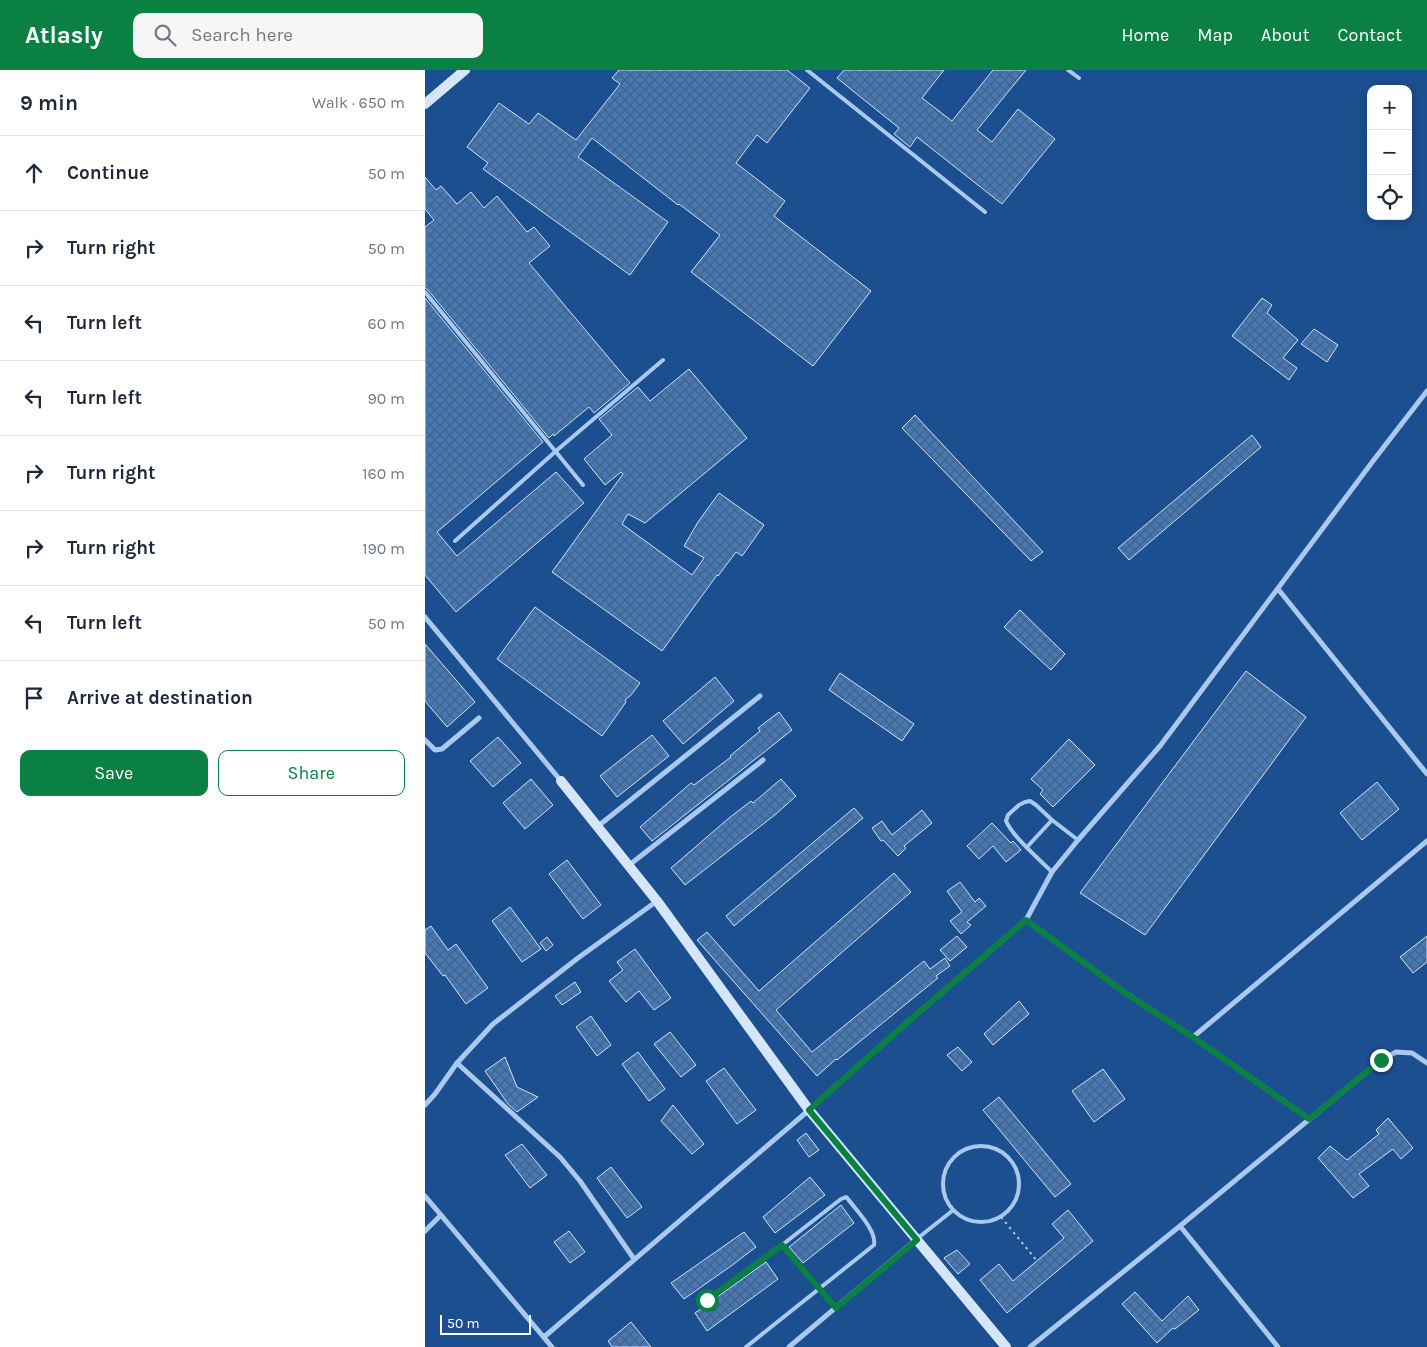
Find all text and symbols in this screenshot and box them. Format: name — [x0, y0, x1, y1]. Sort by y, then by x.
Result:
search box — [133, 13, 483, 58]
text: Atlasly — [25, 21, 103, 49]
icon: search — [151, 21, 179, 49]
text: Search here — [191, 24, 293, 46]
text: Home — [1121, 24, 1169, 46]
text: Map — [1197, 24, 1233, 46]
text: About — [1261, 24, 1310, 46]
text: Contact — [1338, 24, 1402, 46]
map controls — [1367, 85, 1412, 220]
button: + — [1367, 85, 1412, 130]
text: 9 min — [20, 91, 78, 115]
text: Walk · 650 m — [312, 93, 405, 112]
button: − — [1367, 130, 1412, 175]
icon: ahead — [20, 159, 48, 187]
text: Continue — [67, 162, 149, 184]
text: 50 m — [368, 164, 405, 183]
button: locate — [1367, 175, 1412, 220]
icon: right — [20, 234, 48, 262]
text: Turn right — [67, 237, 156, 259]
text: 50 m — [368, 239, 405, 258]
icon: left — [20, 309, 48, 337]
text: Turn left — [67, 312, 142, 334]
text: 60 m — [368, 314, 405, 333]
icon: left — [20, 384, 48, 412]
text: Turn left — [67, 387, 142, 409]
text: 90 m — [367, 389, 405, 408]
icon: right — [20, 459, 48, 487]
text: Turn right — [67, 462, 156, 484]
text: 160 m — [362, 464, 405, 483]
icon: right — [20, 534, 48, 562]
text: Turn right — [67, 537, 156, 559]
text: 190 m — [362, 539, 405, 558]
icon: left — [20, 609, 48, 637]
text: Turn left — [67, 612, 142, 634]
text: 50 m — [368, 614, 405, 633]
icon: arrive — [20, 684, 48, 712]
text: Arrive at destination — [67, 687, 253, 709]
button: Save — [20, 750, 208, 796]
button: Share — [218, 750, 405, 796]
route end — [1370, 1049, 1393, 1072]
route start — [696, 1289, 719, 1312]
scale bar — [440, 1312, 531, 1335]
text: 50 m — [447, 1315, 480, 1332]

